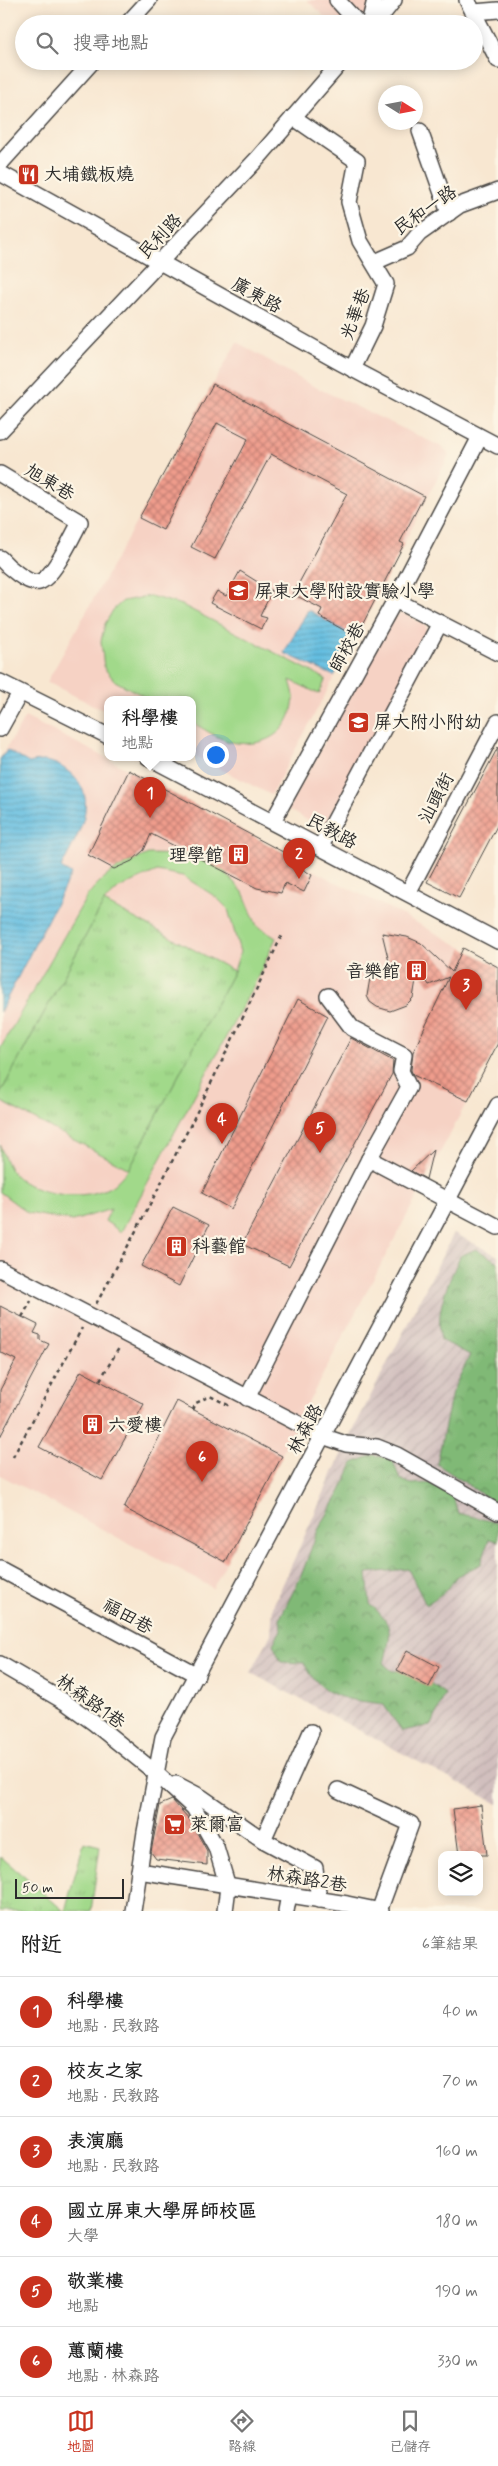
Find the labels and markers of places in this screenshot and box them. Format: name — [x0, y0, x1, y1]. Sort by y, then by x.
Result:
restaurant icon: 大埔鐵板燒 — [16, 162, 40, 186]
place label: 大埔鐵板燒 — [44, 163, 134, 187]
school or university icon: 屏東大學附設實驗小學 — [227, 579, 251, 603]
place label: 屏東大學附設實驗小學 — [255, 580, 435, 604]
school or university icon: 屏大附小附幼 — [346, 710, 370, 734]
place label: 屏大附小附幼 — [374, 711, 482, 735]
pin: 1 — [134, 777, 166, 818]
pin: 2 — [283, 838, 315, 879]
building icon: 理學館 — [227, 843, 251, 867]
place label: 理學館 — [169, 844, 223, 868]
building icon: 音樂館 — [404, 959, 428, 983]
place label: 音樂館 — [346, 960, 400, 984]
pin: 3 — [450, 969, 482, 1010]
pin: 4 — [206, 1103, 238, 1144]
pin: 5 — [304, 1112, 336, 1153]
building icon: 科藝館 — [164, 1234, 188, 1258]
place label: 科藝館 — [192, 1235, 246, 1259]
building icon: 六愛樓 — [80, 1413, 104, 1437]
place label: 六愛樓 — [108, 1414, 162, 1438]
pin: 6 — [186, 1441, 218, 1482]
supermarket icon: 萊爾富 — [162, 1812, 186, 1836]
place label: 萊爾富 — [190, 1813, 244, 1837]

